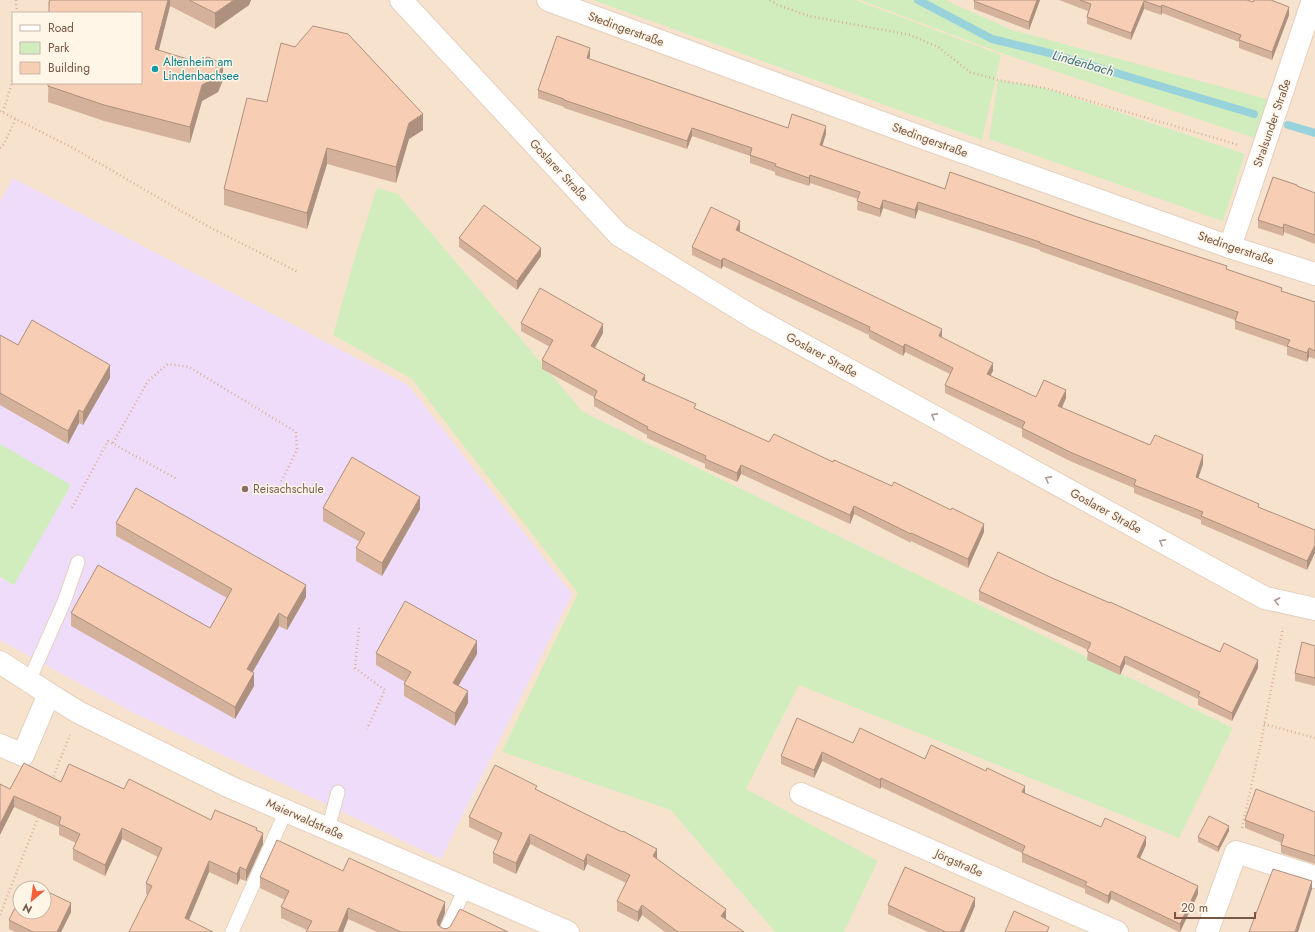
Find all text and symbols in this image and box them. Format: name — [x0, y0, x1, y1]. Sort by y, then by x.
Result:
street label: Stedingerstraße — [586, 7, 666, 51]
legend — [12, 12, 142, 84]
text: Road — [48, 19, 74, 37]
text: Park — [48, 39, 70, 57]
water label: Lindenbach — [1050, 45, 1116, 81]
place label: Altenheim am Lindenbachsee — [163, 53, 239, 85]
text: Building — [48, 59, 90, 77]
marker: Altenheim am Lindenbachsee — [150, 64, 160, 74]
street label: Stralsunder Straße — [1248, 76, 1296, 170]
street label: Stedingerstraße — [890, 118, 970, 162]
street label: Goslarer Straße — [525, 135, 593, 205]
street label: Stedingerstraße — [1195, 227, 1277, 269]
street label: Goslarer Straße — [783, 328, 861, 382]
one-way arrow — [931, 414, 938, 421]
one-way arrow — [1045, 476, 1052, 484]
place label: Reisachschule — [253, 480, 324, 498]
marker: Reisachschule — [240, 484, 250, 494]
street label: Goslarer Straße — [1067, 484, 1145, 538]
one-way arrow — [1159, 539, 1166, 546]
one-way arrow — [1274, 598, 1280, 606]
street label: Maierwaldstraße — [263, 794, 347, 844]
street label: Jörgstraße — [930, 844, 986, 882]
north arrow — [12, 880, 52, 920]
scale bar — [1175, 894, 1255, 920]
text: 20 m — [1181, 899, 1208, 917]
text: N — [19, 900, 35, 918]

